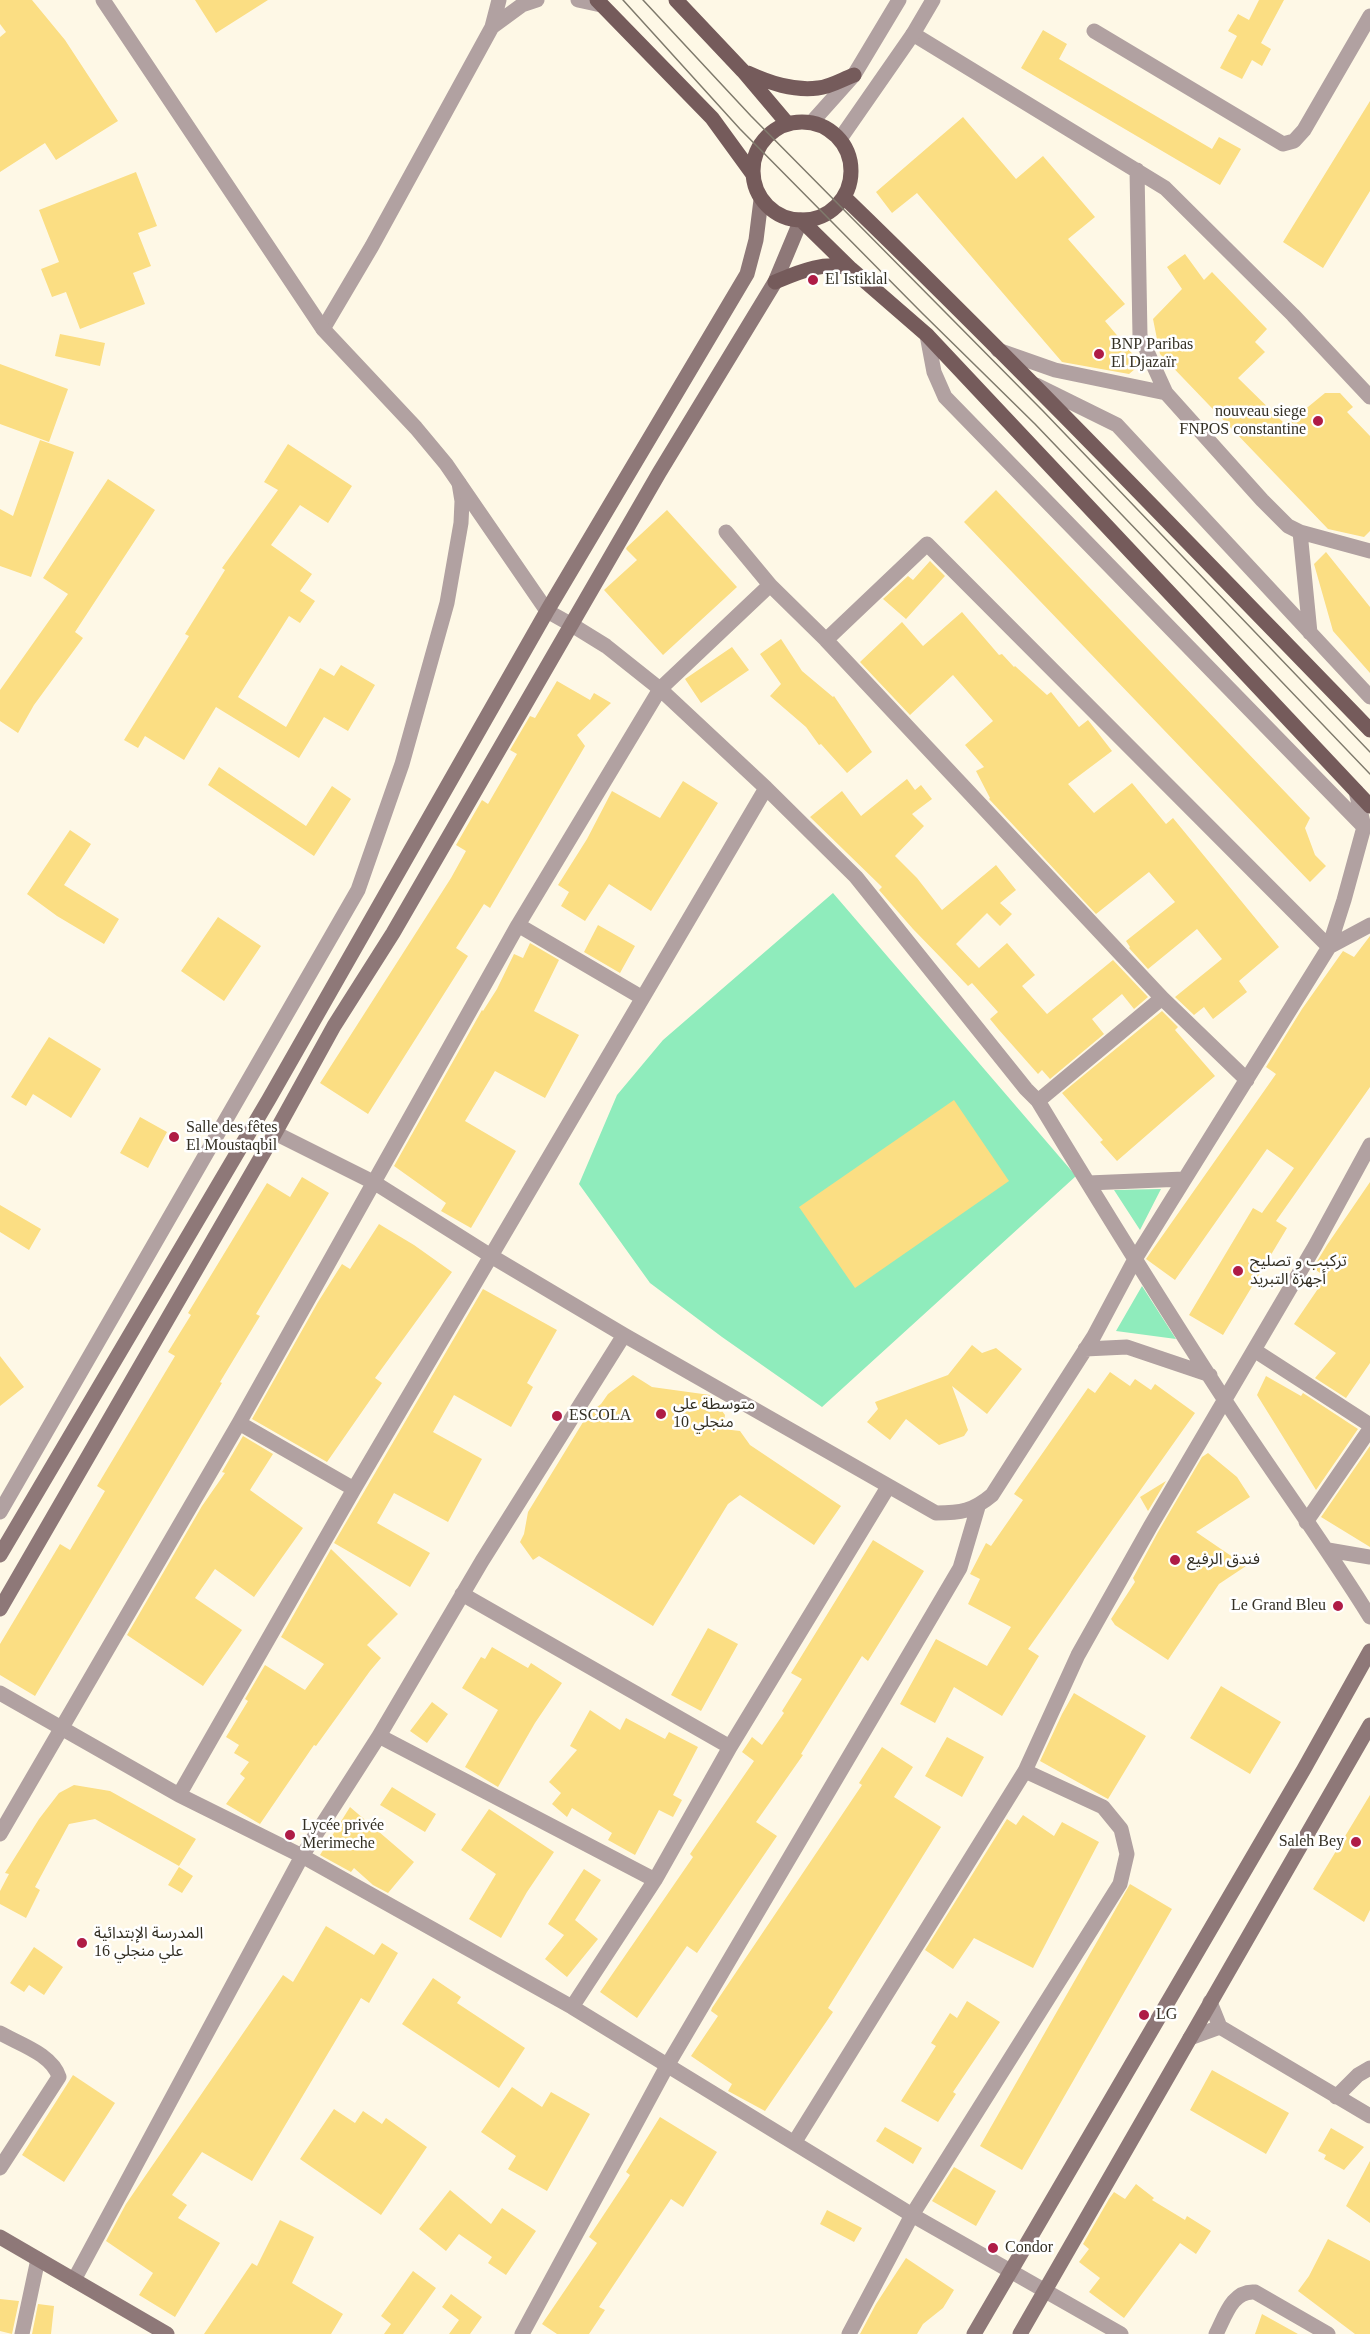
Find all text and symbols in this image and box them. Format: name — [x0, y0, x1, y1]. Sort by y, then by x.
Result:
place label: El Istiklal — [825, 270, 888, 290]
marker: El Istiklal — [806, 273, 820, 287]
place label: BNP Paribas El Djazaïr — [1111, 335, 1193, 373]
marker: BNP Paribas El Djazaïr — [1092, 347, 1106, 361]
place label: nouveau siege FNPOS constantine — [1179, 402, 1306, 440]
marker: nouveau siege FNPOS constantine — [1311, 414, 1325, 428]
place label: Salle des fêtes El Moustaqbil — [186, 1118, 278, 1156]
marker: Salle des fêtes El Moustaqbil — [167, 1130, 181, 1144]
place label: تركيب و تصليح أجهزة التبريد — [1250, 1252, 1347, 1290]
marker: تركيب و تصليح أجهزة التبريد — [1231, 1264, 1245, 1278]
place label: متوسطة علي منجلي 10 — [673, 1395, 755, 1433]
place label: ESCOLA — [569, 1406, 631, 1426]
marker: متوسطة علي منجلي 10 — [654, 1407, 668, 1421]
marker: ESCOLA — [550, 1409, 564, 1423]
place label: فندق الرفيع — [1187, 1550, 1260, 1570]
marker: فندق الرفيع — [1168, 1553, 1182, 1567]
place label: Le Grand Bleu — [1231, 1596, 1326, 1616]
marker: Le Grand Bleu — [1331, 1599, 1345, 1613]
place label: Lycée privée Merimeche — [302, 1816, 384, 1854]
marker: Lycée privée Merimeche — [283, 1828, 297, 1842]
place label: Saleh Bey — [1279, 1832, 1344, 1852]
marker: Saleh Bey — [1349, 1835, 1363, 1849]
place label: المدرسة الإبتدائية علي منجلي 16 — [94, 1924, 203, 1962]
marker: المدرسة الإبتدائية علي منجلي 16 — [75, 1936, 89, 1950]
place label: LG — [1156, 2005, 1177, 2025]
marker: LG — [1137, 2008, 1151, 2022]
place label: Condor — [1005, 2238, 1053, 2258]
marker: Condor — [986, 2241, 1000, 2255]

